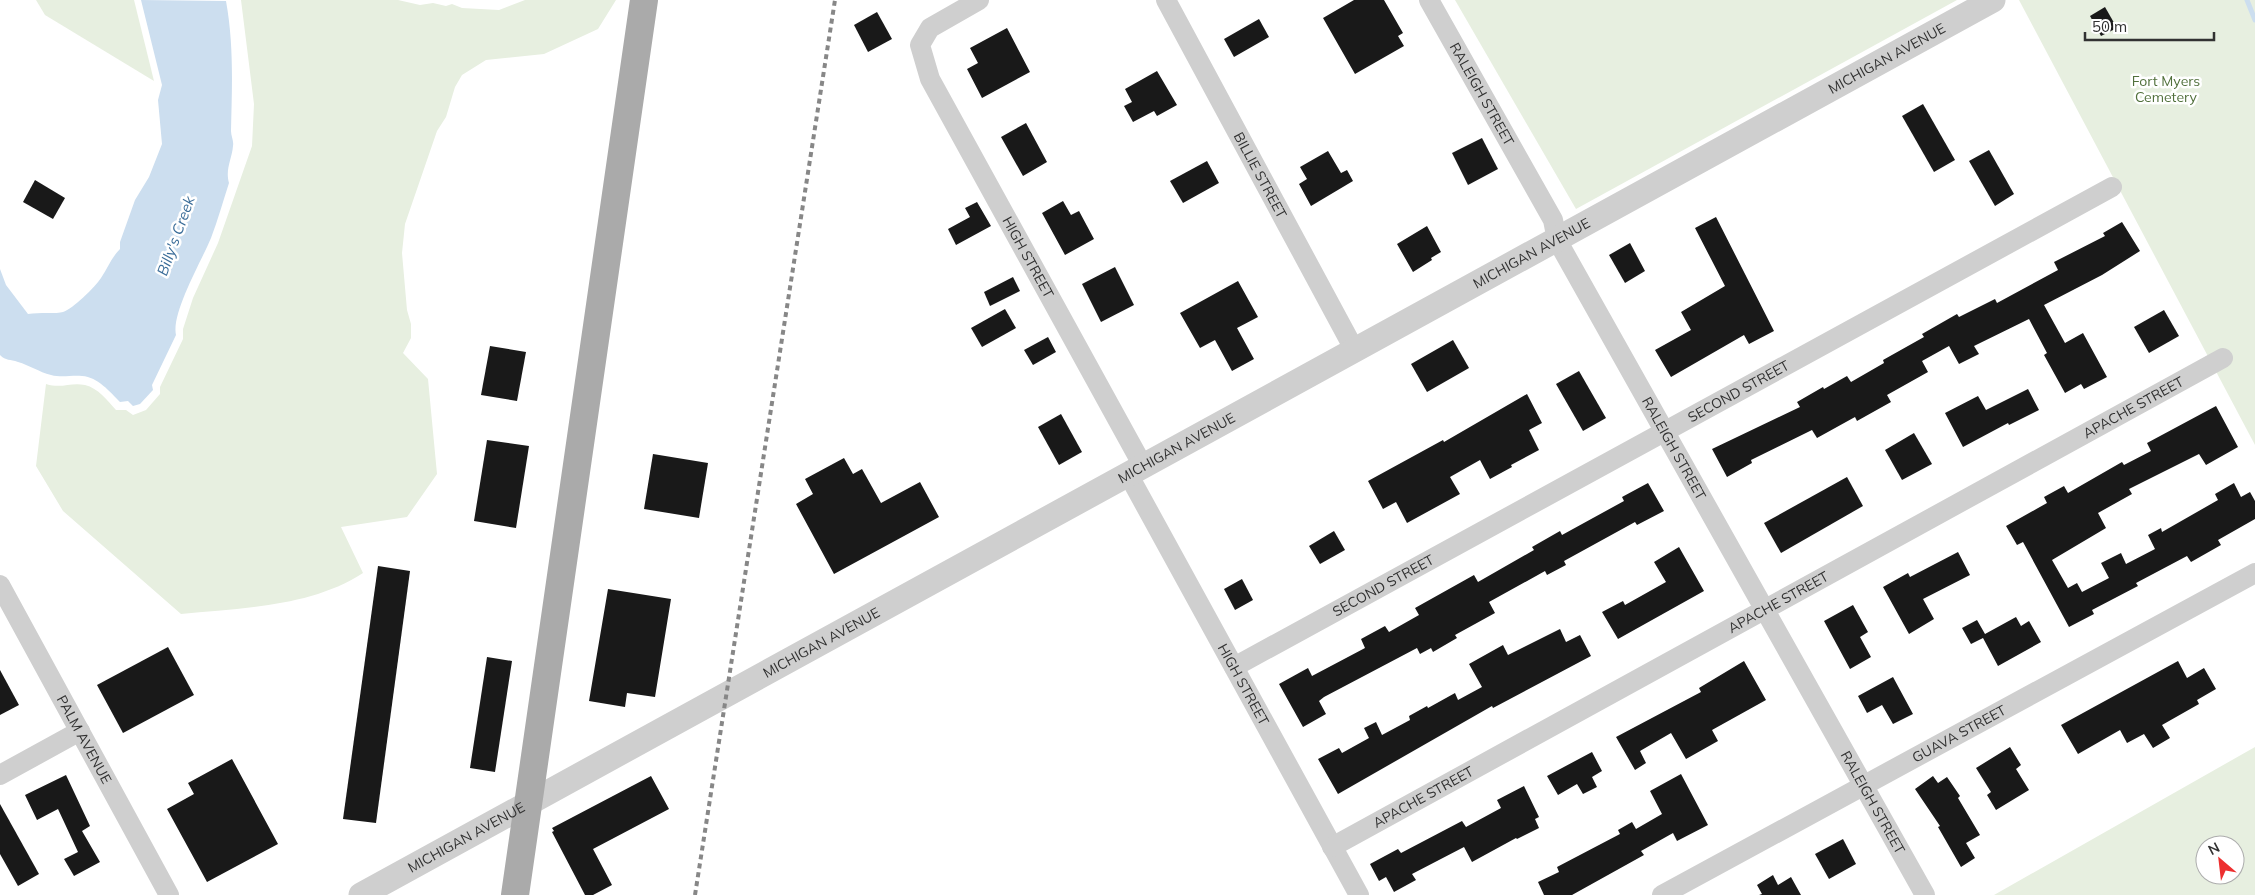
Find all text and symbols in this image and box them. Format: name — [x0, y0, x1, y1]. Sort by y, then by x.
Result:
scale bar — [2085, 10, 2214, 42]
text: 50 m — [2092, 17, 2127, 36]
street label: MICHIGAN AVENUE — [1825, 19, 1948, 98]
street label: RALEIGH STREET — [1446, 39, 1518, 149]
park label: Fort Myers Cemetery — [2132, 72, 2200, 106]
street label: BILLIE STREET — [1230, 129, 1291, 222]
water label: Billy's Creek — [152, 192, 199, 278]
street label: HIGH STREET — [998, 213, 1058, 302]
street label: MICHIGAN AVENUE — [1470, 214, 1593, 292]
street label: SECOND STREET — [1685, 356, 1793, 426]
street label: APACHE STREET — [2080, 372, 2187, 442]
street label: RALEIGH STREET — [1638, 394, 1710, 504]
street label: MICHIGAN AVENUE — [1115, 408, 1238, 487]
street label: SECOND STREET — [1329, 550, 1438, 620]
street label: APACHE STREET — [1725, 567, 1832, 637]
street label: MICHIGAN AVENUE — [760, 603, 883, 682]
street label: HIGH STREET — [1214, 640, 1273, 729]
street label: PALM AVENUE — [53, 692, 116, 787]
street label: GUAVA STREET — [1909, 701, 2010, 767]
street label: RALEIGH STREET — [1837, 748, 1909, 858]
street label: APACHE STREET — [1370, 762, 1477, 832]
street label: MICHIGAN AVENUE — [405, 798, 528, 877]
north arrow — [2195, 835, 2245, 885]
text: N — [2205, 838, 2223, 859]

